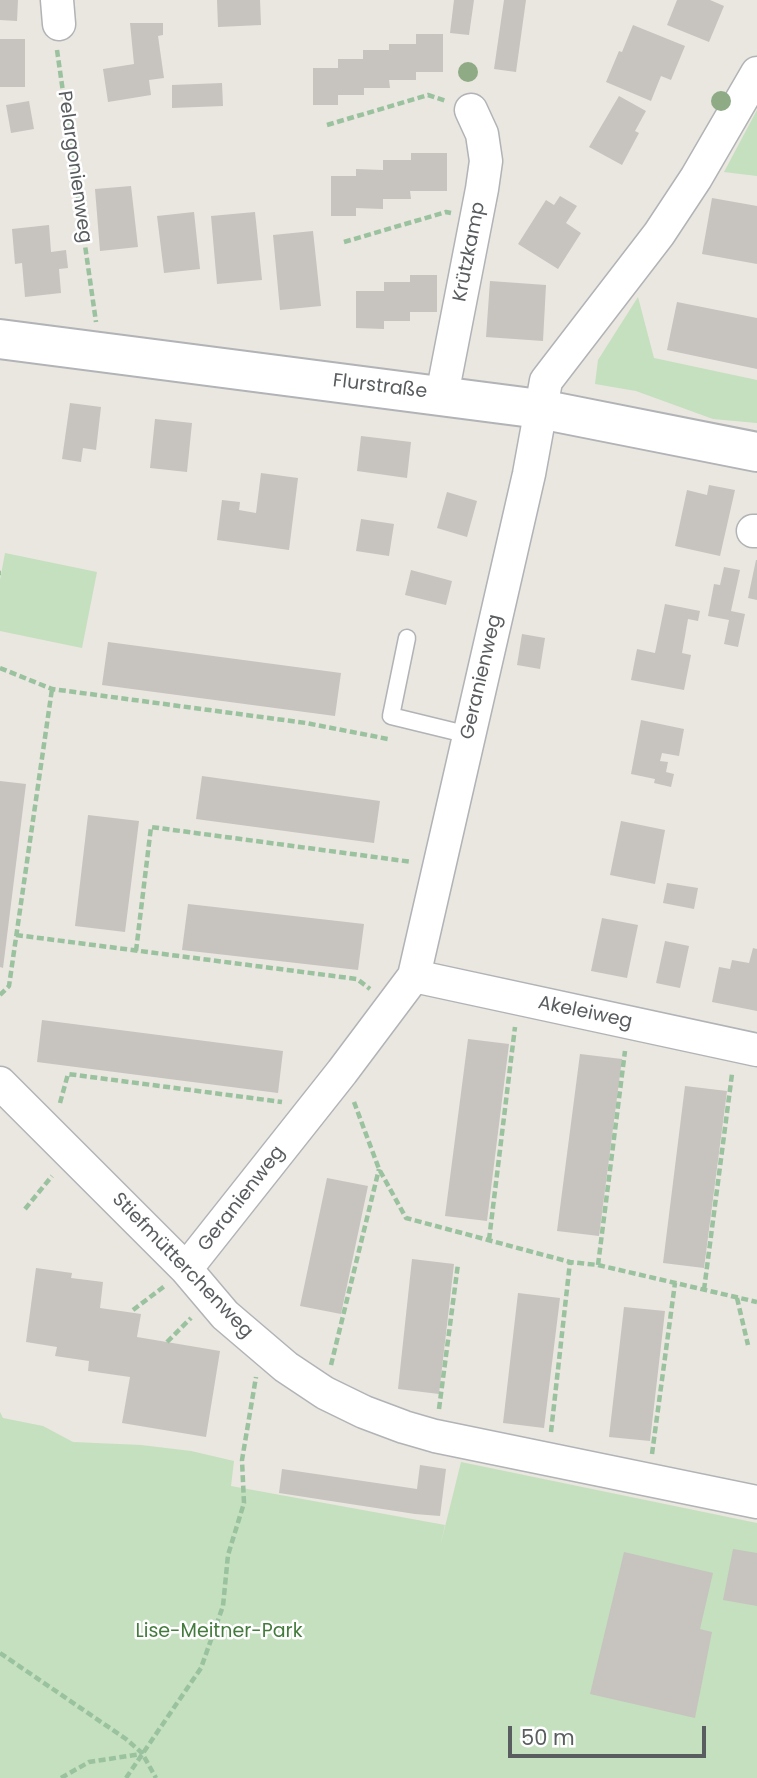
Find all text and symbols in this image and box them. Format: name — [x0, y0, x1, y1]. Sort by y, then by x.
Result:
street label: Pelargonienweg — [52, 89, 96, 245]
street label: Krützkamp — [449, 200, 491, 304]
street label: Flurstraße — [331, 370, 429, 404]
street label: Geranienweg — [457, 612, 507, 742]
street label: Akeleiweg — [536, 992, 634, 1034]
street label: Geranienweg — [194, 1142, 290, 1256]
street label: Stiefmütterchenweg — [107, 1189, 257, 1343]
park label: Lise-Meitner-Park — [136, 1621, 302, 1643]
scale bar — [512, 1712, 710, 1756]
text: 50 m — [521, 1723, 575, 1752]

